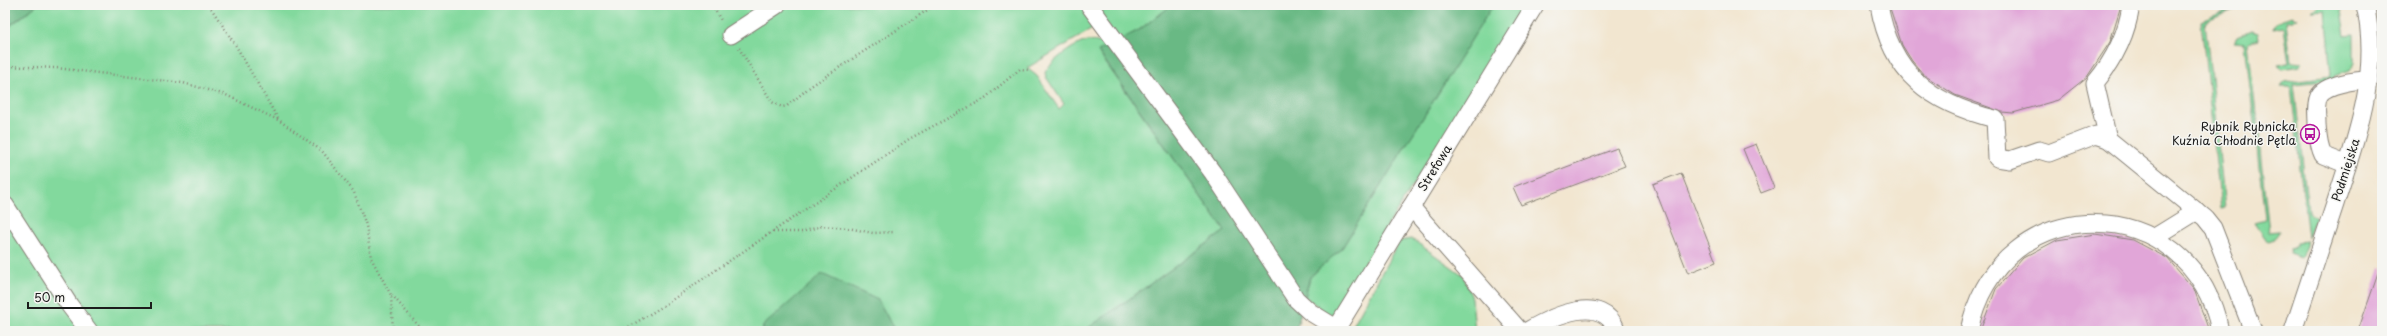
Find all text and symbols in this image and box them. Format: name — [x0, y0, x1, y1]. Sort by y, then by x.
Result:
place label: Rybnik Rybnicka Kuźnia Chłodnie Pętla — [2172, 117, 2297, 149]
bus stop icon: Rybnik Rybnicka Kuźnia Chłodnie Pętla — [2299, 123, 2321, 145]
street label: Podmiejska — [2326, 135, 2364, 204]
street label: Strefowa — [1413, 140, 1456, 194]
scale bar — [28, 284, 151, 310]
text: 50 m — [34, 288, 65, 306]

